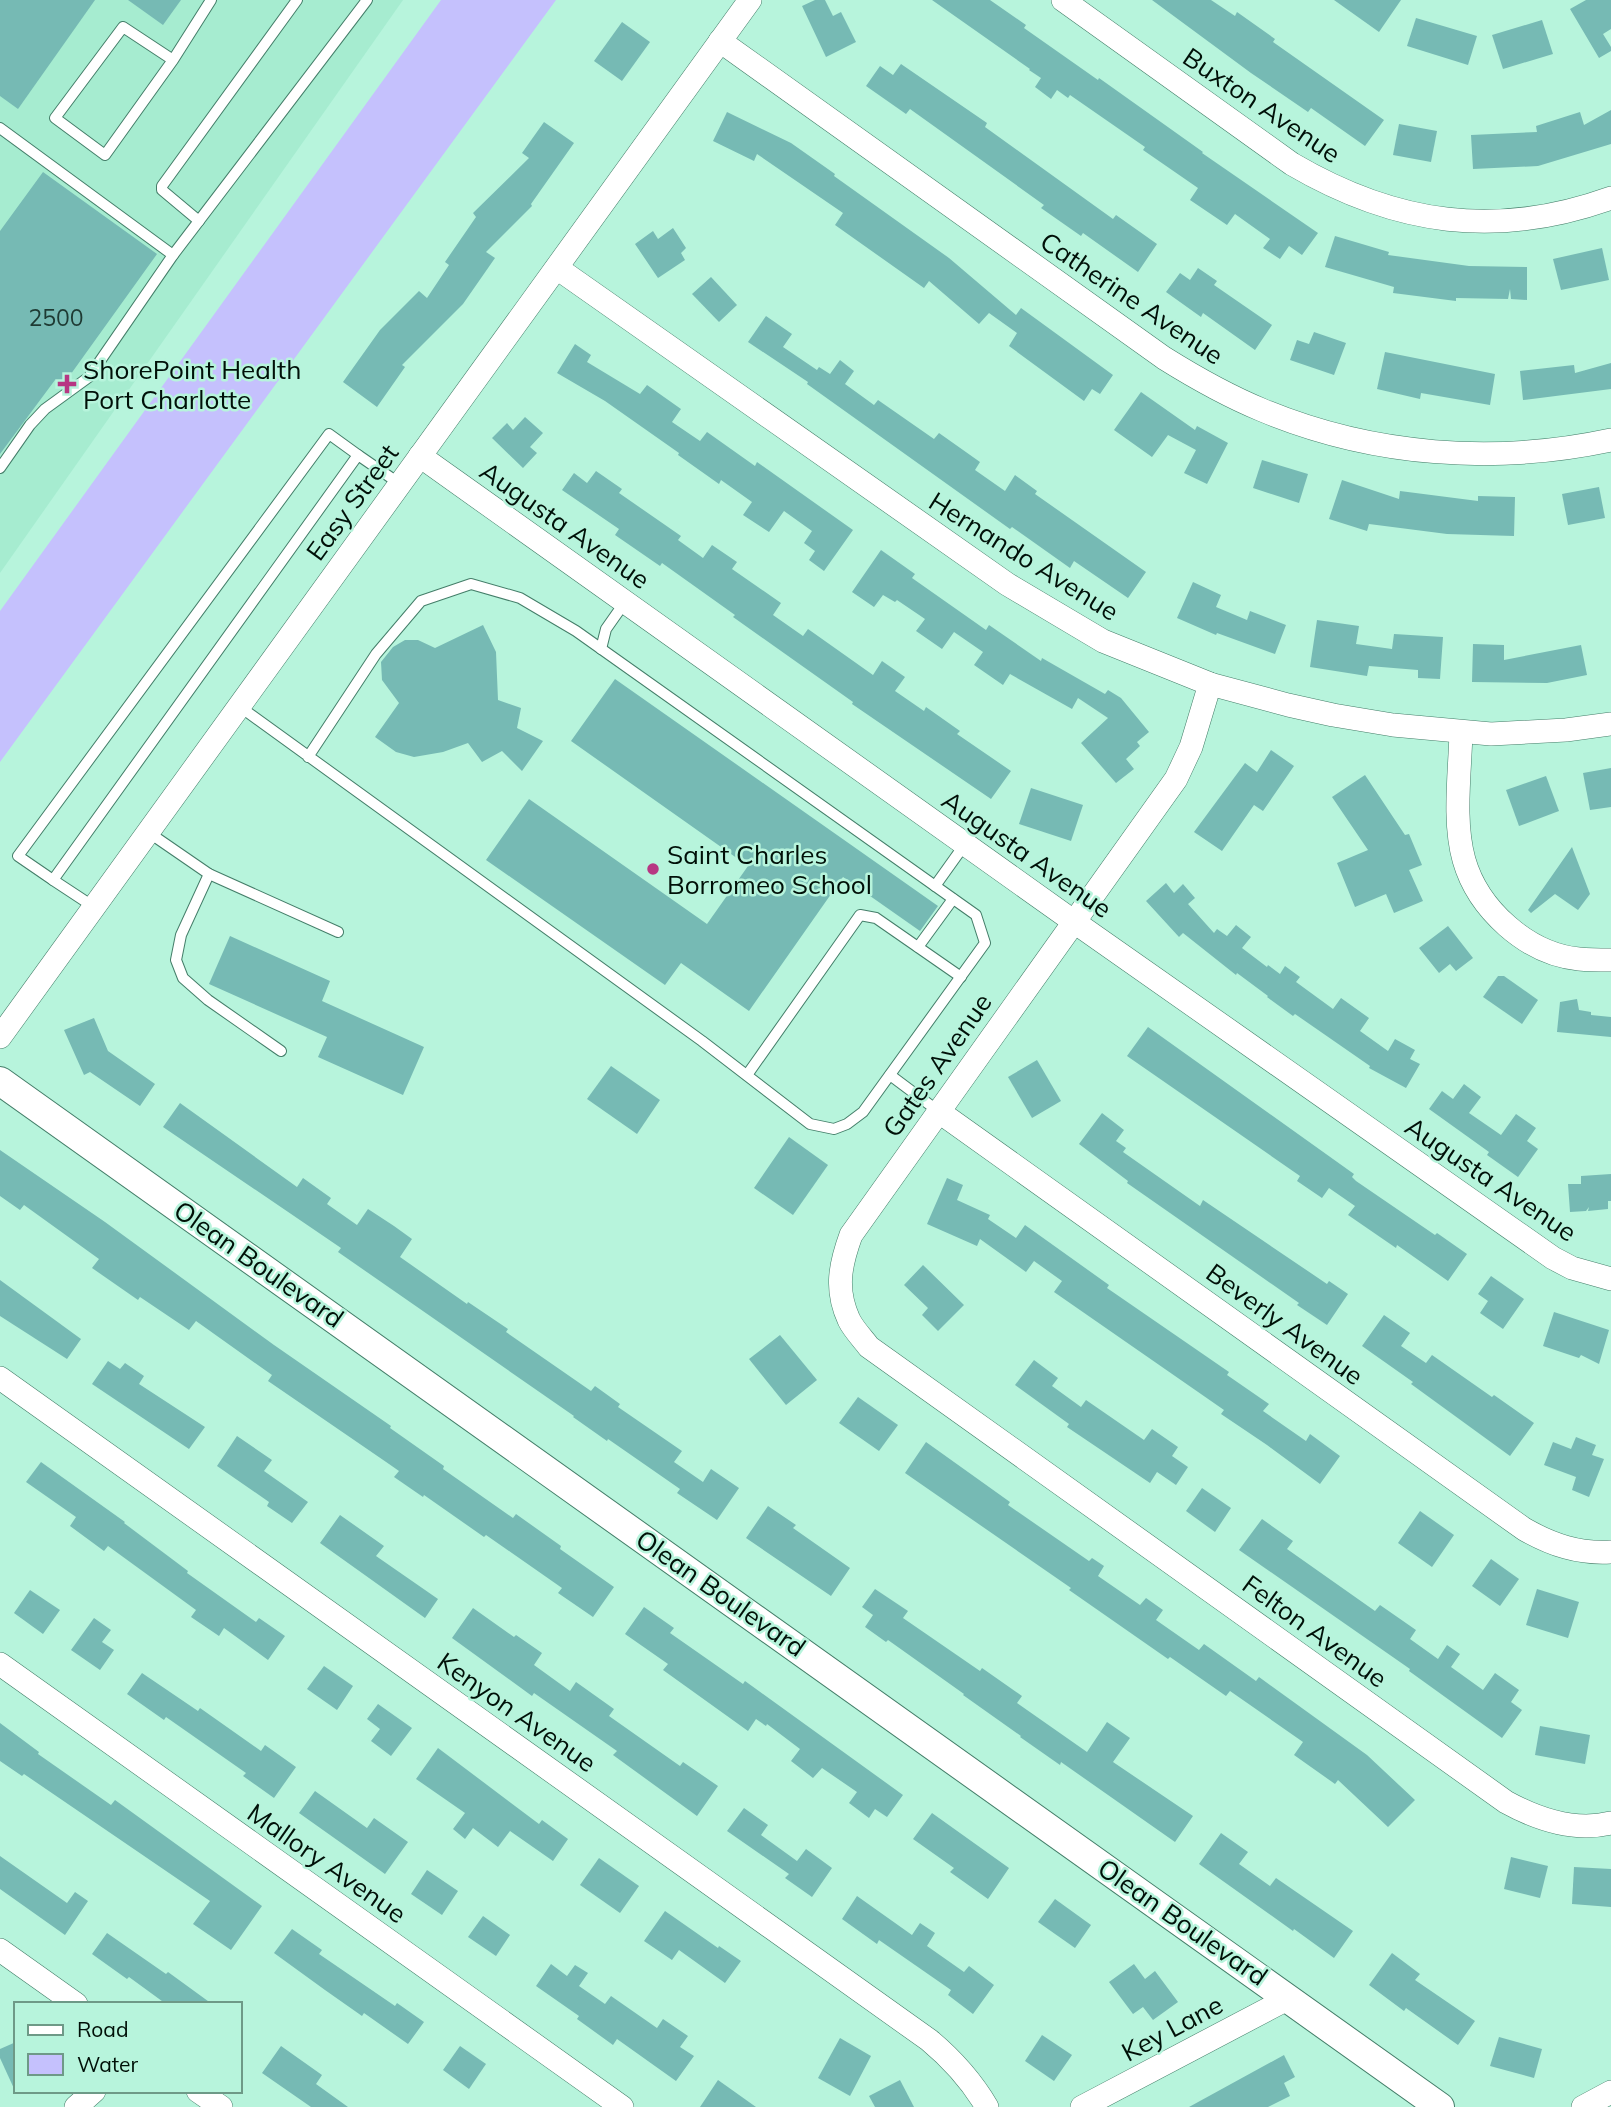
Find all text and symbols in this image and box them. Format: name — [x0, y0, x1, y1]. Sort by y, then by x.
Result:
street label: Buxton Avenue — [1177, 40, 1347, 170]
street label: Catherine Avenue — [1034, 225, 1230, 371]
house number: 2500 — [28, 303, 84, 332]
place label: ShorePoint Health Port Charlotte — [83, 353, 301, 416]
marker: ShorePoint Health Port Charlotte — [57, 374, 77, 394]
street label: Easy Street — [299, 437, 405, 567]
street label: Augusta Avenue — [474, 454, 656, 596]
street label: Hernando Avenue — [923, 484, 1125, 628]
street label: Augusta Avenue — [936, 783, 1118, 925]
place label: Saint Charles Borromeo School — [667, 838, 872, 901]
marker: Saint Charles Borromeo School — [645, 861, 661, 877]
street label: Gates Avenue — [875, 987, 999, 1143]
street label: Augusta Avenue — [1399, 1110, 1583, 1248]
street label: Olean Boulevard — [168, 1193, 350, 1335]
street label: Beverly Avenue — [1200, 1256, 1370, 1392]
street label: Olean Boulevard — [630, 1522, 812, 1664]
street label: Felton Avenue — [1236, 1567, 1394, 1695]
street label: Kenyon Avenue — [431, 1645, 603, 1779]
street label: Mallory Avenue — [241, 1796, 413, 1930]
street label: Olean Boulevard — [1092, 1851, 1274, 1993]
street label: Key Lane — [1116, 1988, 1228, 2068]
legend — [14, 2002, 242, 2093]
text: Road — [77, 2016, 128, 2042]
text: Water — [77, 2051, 138, 2077]

